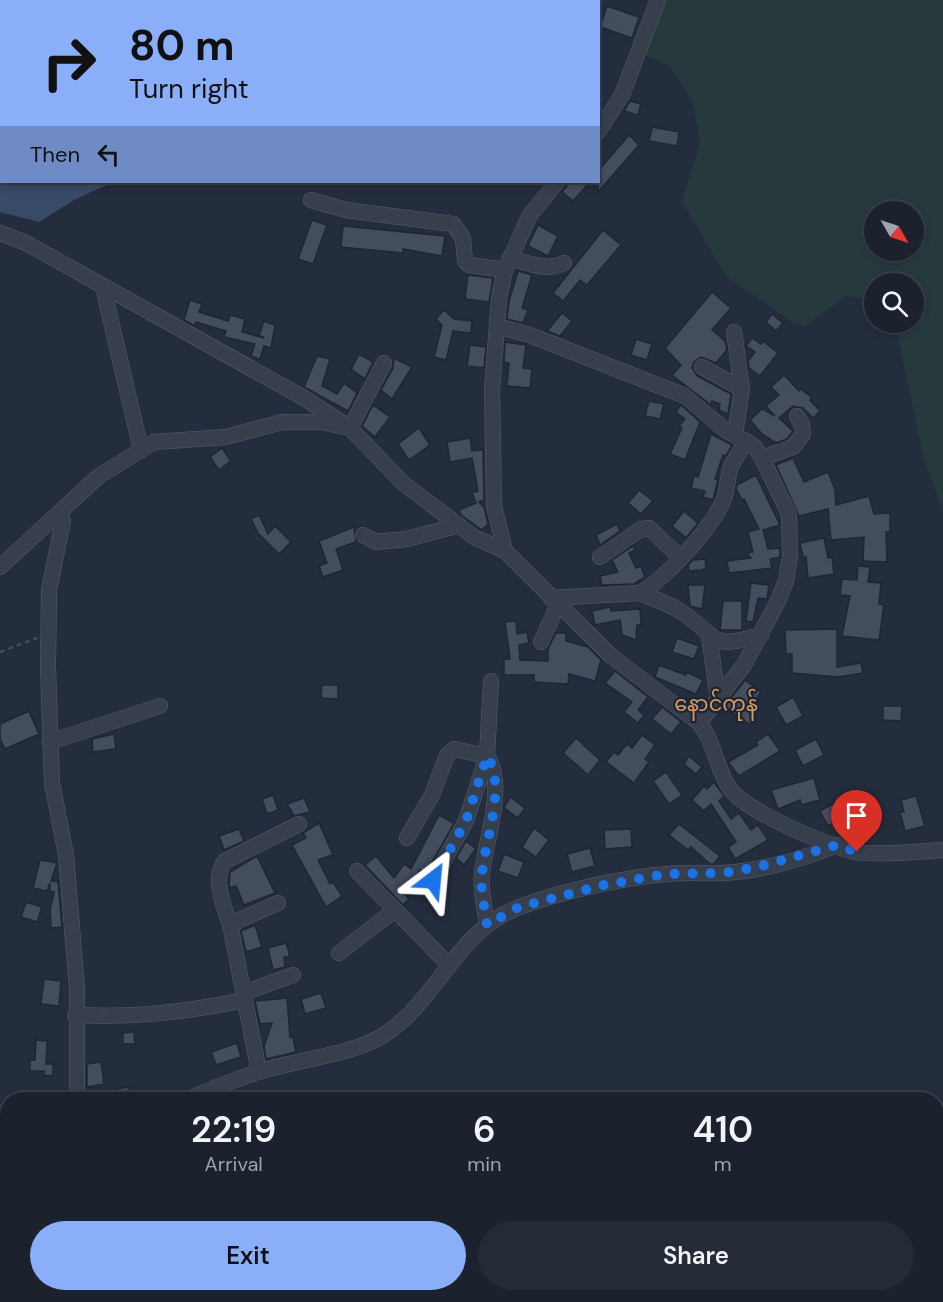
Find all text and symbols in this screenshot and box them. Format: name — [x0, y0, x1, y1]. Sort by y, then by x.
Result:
text: 80 m — [129, 18, 235, 73]
icon: right — [30, 24, 108, 102]
text: Turn right — [129, 71, 249, 106]
icon: left — [92, 138, 125, 171]
text: Then — [30, 140, 80, 169]
north arrow — [864, 201, 924, 261]
map controls — [864, 201, 924, 333]
button: search — [864, 273, 924, 333]
district label: နောင်ကုန် — [674, 688, 758, 721]
pin — [831, 790, 882, 852]
icon: arrive — [840, 799, 873, 832]
position arrow — [401, 848, 465, 912]
text: 22:19 — [191, 1106, 276, 1153]
text: 6 — [473, 1106, 496, 1153]
text: 410 — [692, 1106, 753, 1153]
text: Arrival — [205, 1151, 263, 1177]
text: min — [467, 1151, 501, 1177]
text: m — [714, 1151, 732, 1177]
button: Exit — [30, 1221, 466, 1290]
button: Share — [478, 1221, 914, 1290]

